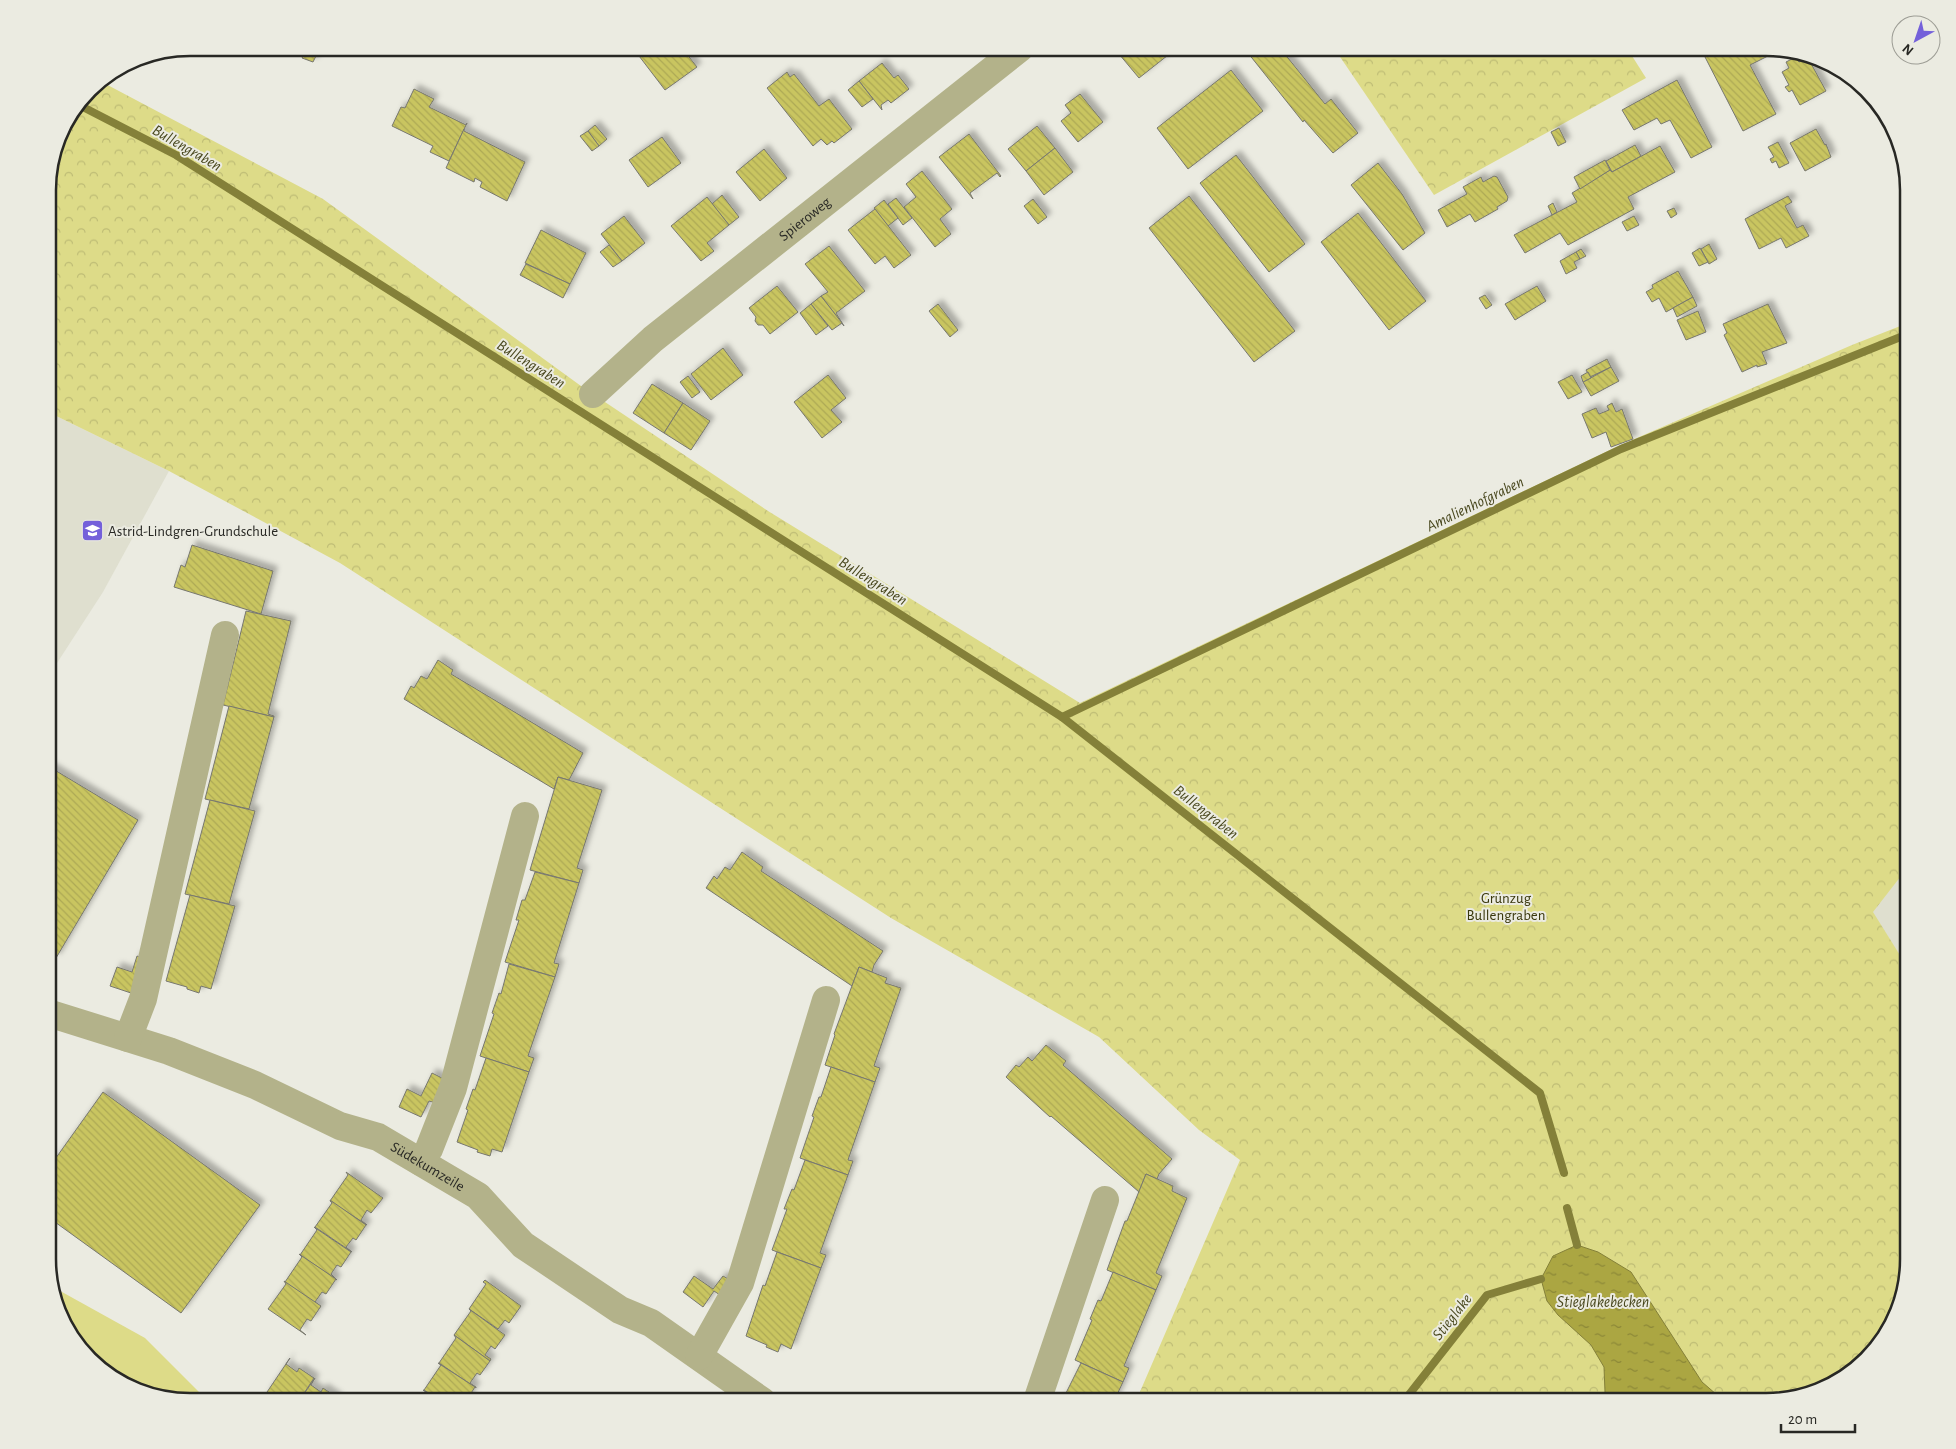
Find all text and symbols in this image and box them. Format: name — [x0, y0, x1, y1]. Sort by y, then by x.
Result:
north arrow — [1891, 15, 1941, 65]
text: N — [1900, 41, 1917, 58]
water label: Bullengraben — [150, 122, 224, 174]
street label: Spieroweg — [776, 193, 834, 244]
water label: Bullengraben — [494, 337, 568, 391]
water label: Amalienhofgraben — [1423, 474, 1526, 535]
school or university icon: Astrid-Lindgren-Grundschule — [80, 519, 104, 543]
place label: Astrid-Lindgren-Grundschule — [108, 524, 278, 539]
water label: Bullengraben — [836, 554, 910, 608]
water label: Bullengraben — [1171, 782, 1241, 842]
park label: Grünzug Bullengraben — [1466, 891, 1546, 923]
street label: Südekumzeile — [388, 1139, 467, 1194]
water label: Stieglake — [1429, 1291, 1475, 1343]
water label: Stieglakebecken — [1557, 1294, 1649, 1310]
scale bar — [1781, 1402, 1855, 1434]
text: 20 m — [1788, 1412, 1817, 1427]

